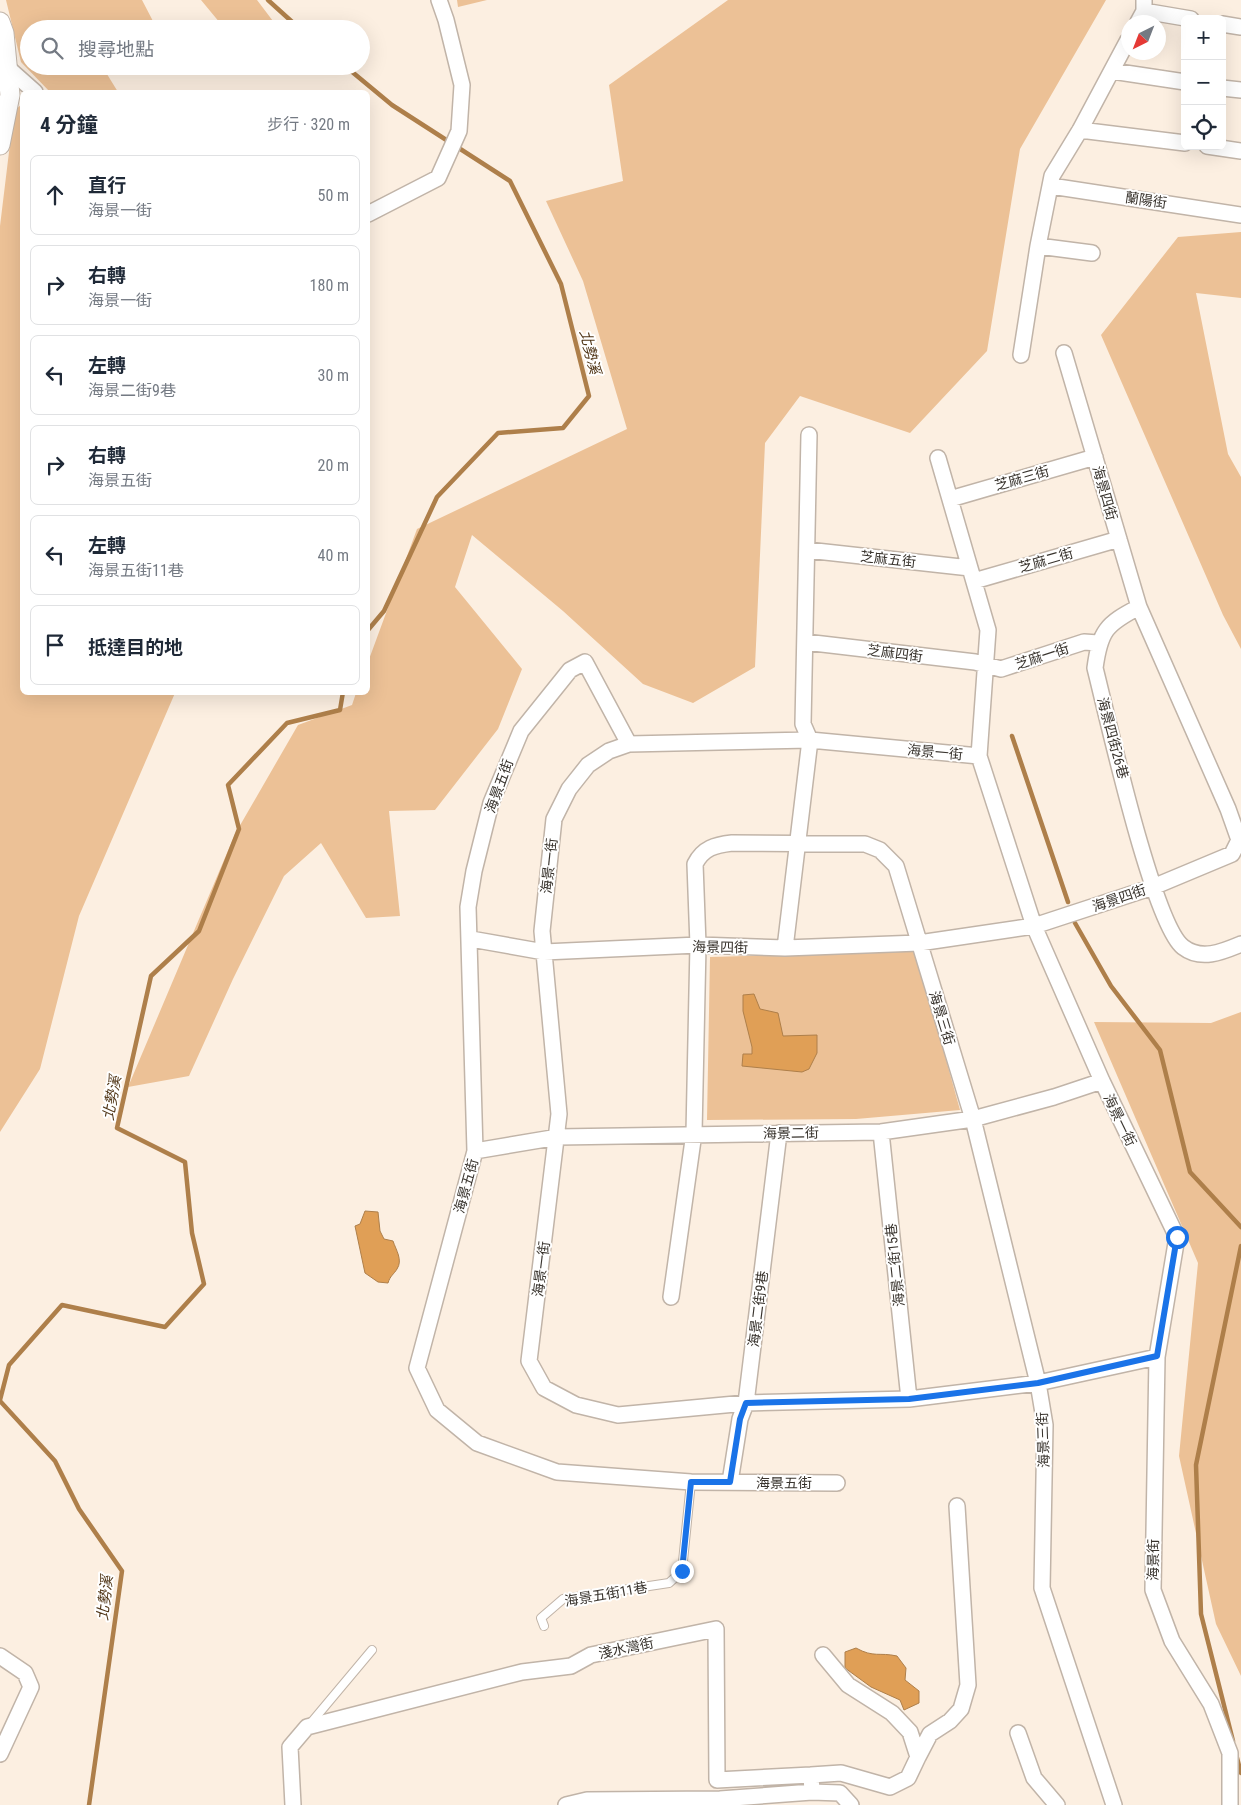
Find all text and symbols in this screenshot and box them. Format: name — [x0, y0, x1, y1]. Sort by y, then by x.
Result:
north arrow — [1121, 15, 1166, 60]
map controls — [1181, 15, 1226, 150]
button: + — [1181, 15, 1226, 60]
search box — [20, 20, 370, 75]
icon: search — [38, 34, 66, 62]
text: 搜尋地點 — [78, 38, 154, 61]
button: − — [1181, 60, 1226, 105]
button: locate — [1181, 105, 1226, 150]
text: 4 分鐘 — [40, 113, 97, 137]
text: 步行 · 320 m — [267, 115, 350, 134]
text: 直行 — [88, 174, 126, 197]
icon: ahead — [41, 181, 69, 209]
text: 50 m — [317, 186, 349, 205]
street label: 蘭陽街 — [1124, 189, 1168, 211]
text: 海景一街 — [88, 201, 152, 220]
text: 右轉 — [88, 264, 126, 287]
icon: right — [41, 271, 69, 299]
text: 180 m — [310, 276, 349, 295]
text: 海景一街 — [88, 291, 152, 310]
water label: 北勢溪 — [576, 328, 605, 378]
text: 左轉 — [88, 354, 126, 377]
icon: left — [41, 361, 69, 389]
text: 30 m — [317, 366, 349, 385]
text: 海景二街9巷 — [88, 381, 176, 400]
text: 右轉 — [88, 444, 126, 467]
icon: right — [41, 451, 69, 479]
text: 20 m — [317, 456, 349, 475]
street label: 芝麻三街 — [993, 463, 1051, 493]
street label: 海景四街 — [1090, 464, 1120, 522]
text: 海景五街 — [88, 471, 152, 490]
text: 左轉 — [88, 534, 126, 557]
icon: left — [41, 541, 69, 569]
street label: 芝麻二街 — [1017, 545, 1075, 575]
text: 40 m — [317, 546, 349, 565]
street label: 芝麻五街 — [859, 548, 917, 570]
text: 海景五街11巷 — [88, 561, 184, 580]
icon: arrive — [41, 631, 69, 659]
text: 抵達目的地 — [88, 636, 183, 659]
street label: 芝麻一街 — [1013, 640, 1071, 672]
street label: 芝麻四街 — [866, 642, 924, 664]
street label: 海景四街26巷 — [1094, 695, 1132, 781]
street label: 海景一街 — [906, 742, 964, 762]
street label: 海景五街 — [482, 757, 516, 815]
street label: 海景一街 — [538, 837, 560, 895]
street label: 海景四街 — [1090, 881, 1148, 915]
street label: 海景四街 — [692, 939, 748, 955]
street label: 海景三街 — [926, 989, 958, 1047]
water label: 北勢溪 — [99, 1072, 125, 1122]
street label: 海景一街 — [1101, 1091, 1139, 1149]
street label: 海景二街 — [763, 1125, 819, 1141]
street label: 海景五街 — [451, 1157, 481, 1215]
street label: 海景二街15巷 — [883, 1222, 907, 1308]
route start — [1166, 1226, 1189, 1249]
street label: 海景一街 — [530, 1240, 552, 1298]
street label: 海景二街9巷 — [745, 1270, 771, 1348]
street label: 海景三街 — [1034, 1412, 1052, 1468]
street label: 海景五街 — [756, 1475, 812, 1491]
street label: 海景街 — [1145, 1539, 1161, 1581]
route end — [671, 1560, 694, 1583]
water label: 北勢溪 — [94, 1573, 117, 1621]
street label: 海景五街11巷 — [563, 1579, 649, 1609]
street label: 淺水灣街 — [597, 1634, 655, 1662]

